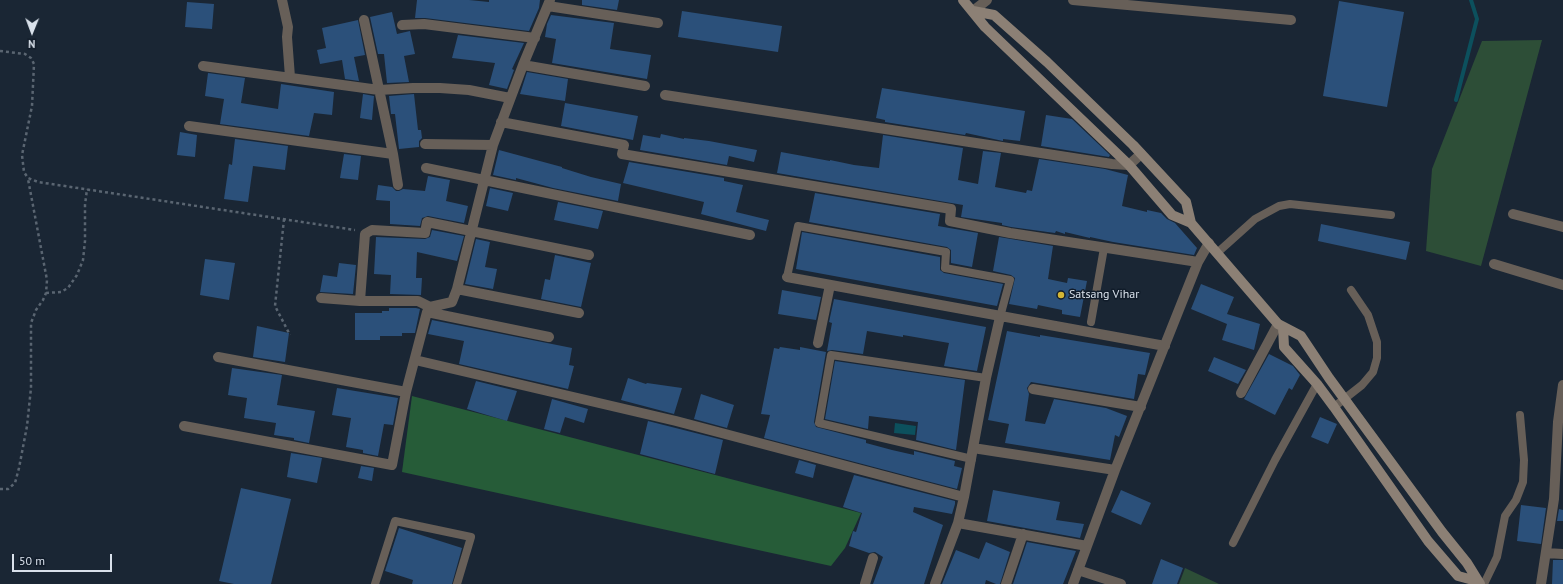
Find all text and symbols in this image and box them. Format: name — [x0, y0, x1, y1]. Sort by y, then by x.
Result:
north arrow — [12, 12, 52, 52]
text: N — [28, 37, 36, 51]
place label: Satsang Vihar — [1069, 288, 1139, 302]
marker: Satsang Vihar — [1056, 290, 1066, 300]
scale bar — [14, 546, 114, 572]
text: 50 m — [19, 553, 45, 568]

